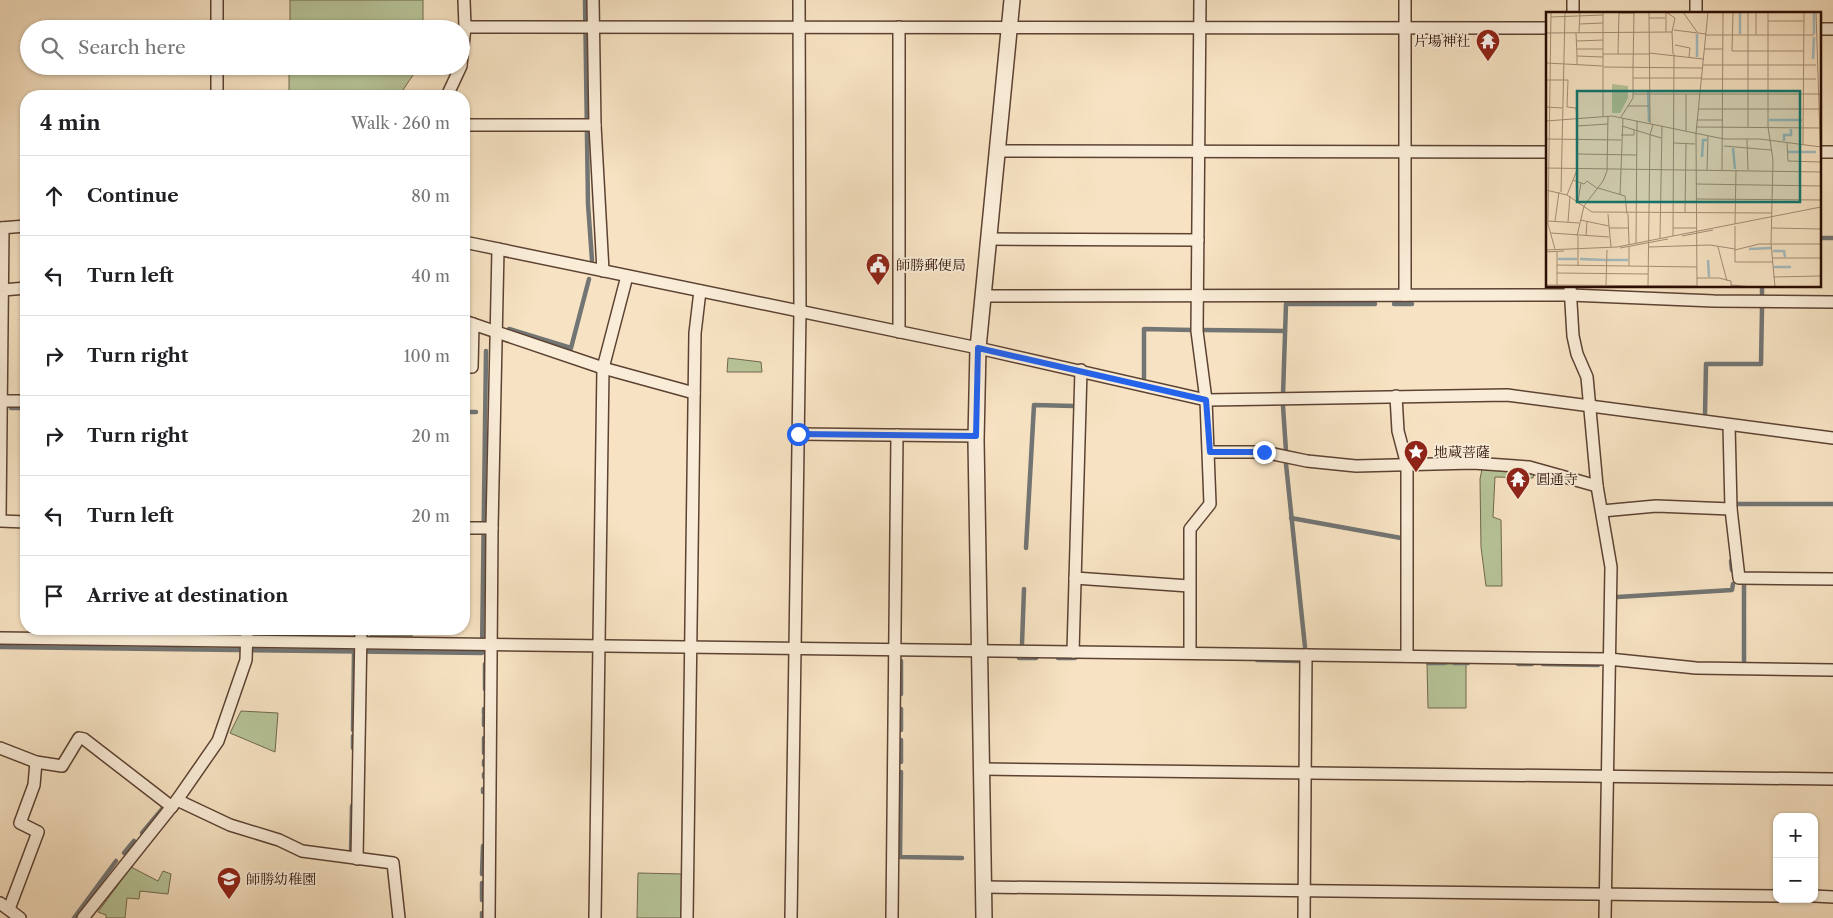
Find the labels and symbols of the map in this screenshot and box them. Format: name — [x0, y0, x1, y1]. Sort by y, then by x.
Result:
inset map — [1546, 12, 1820, 288]
temple icon: 片場神社 — [1475, 28, 1501, 62]
place label: 片場神社 — [1414, 32, 1470, 50]
public building icon: 師勝郵便局 — [865, 252, 891, 286]
place label: 師勝郵便局 — [896, 256, 966, 274]
route start — [787, 423, 810, 446]
place icon: 地蔵菩薩 — [1403, 439, 1429, 473]
route end — [1253, 441, 1276, 464]
place label: 地蔵菩薩 — [1434, 443, 1490, 461]
temple icon: 圓通寺 — [1505, 466, 1531, 500]
place label: 圓通寺 — [1536, 470, 1578, 488]
school or university icon: 師勝幼稚園 — [216, 866, 242, 900]
place label: 師勝幼稚園 — [246, 870, 316, 888]

